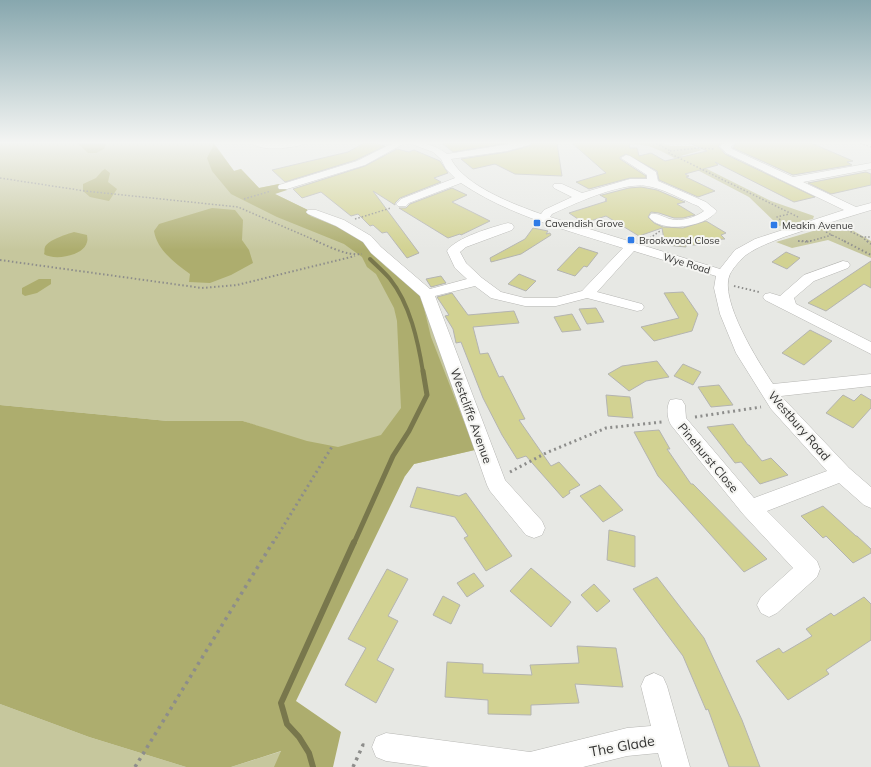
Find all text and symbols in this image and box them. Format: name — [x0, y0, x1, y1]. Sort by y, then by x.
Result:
place label: Cavendish Grove — [545, 217, 623, 230]
marker: Cavendish Grove — [532, 218, 542, 228]
place label: Meakin Avenue — [782, 219, 853, 232]
marker: Meakin Avenue — [769, 220, 779, 230]
place label: Brookwood Close — [639, 234, 720, 247]
marker: Brookwood Close — [626, 235, 636, 245]
street label: Wye Road — [662, 250, 712, 277]
street label: Westcliffe Avenue — [447, 366, 496, 465]
street label: Westbury Road — [765, 388, 834, 463]
street label: Pinehurst Close — [675, 420, 742, 495]
street label: The Glade — [588, 731, 656, 761]

